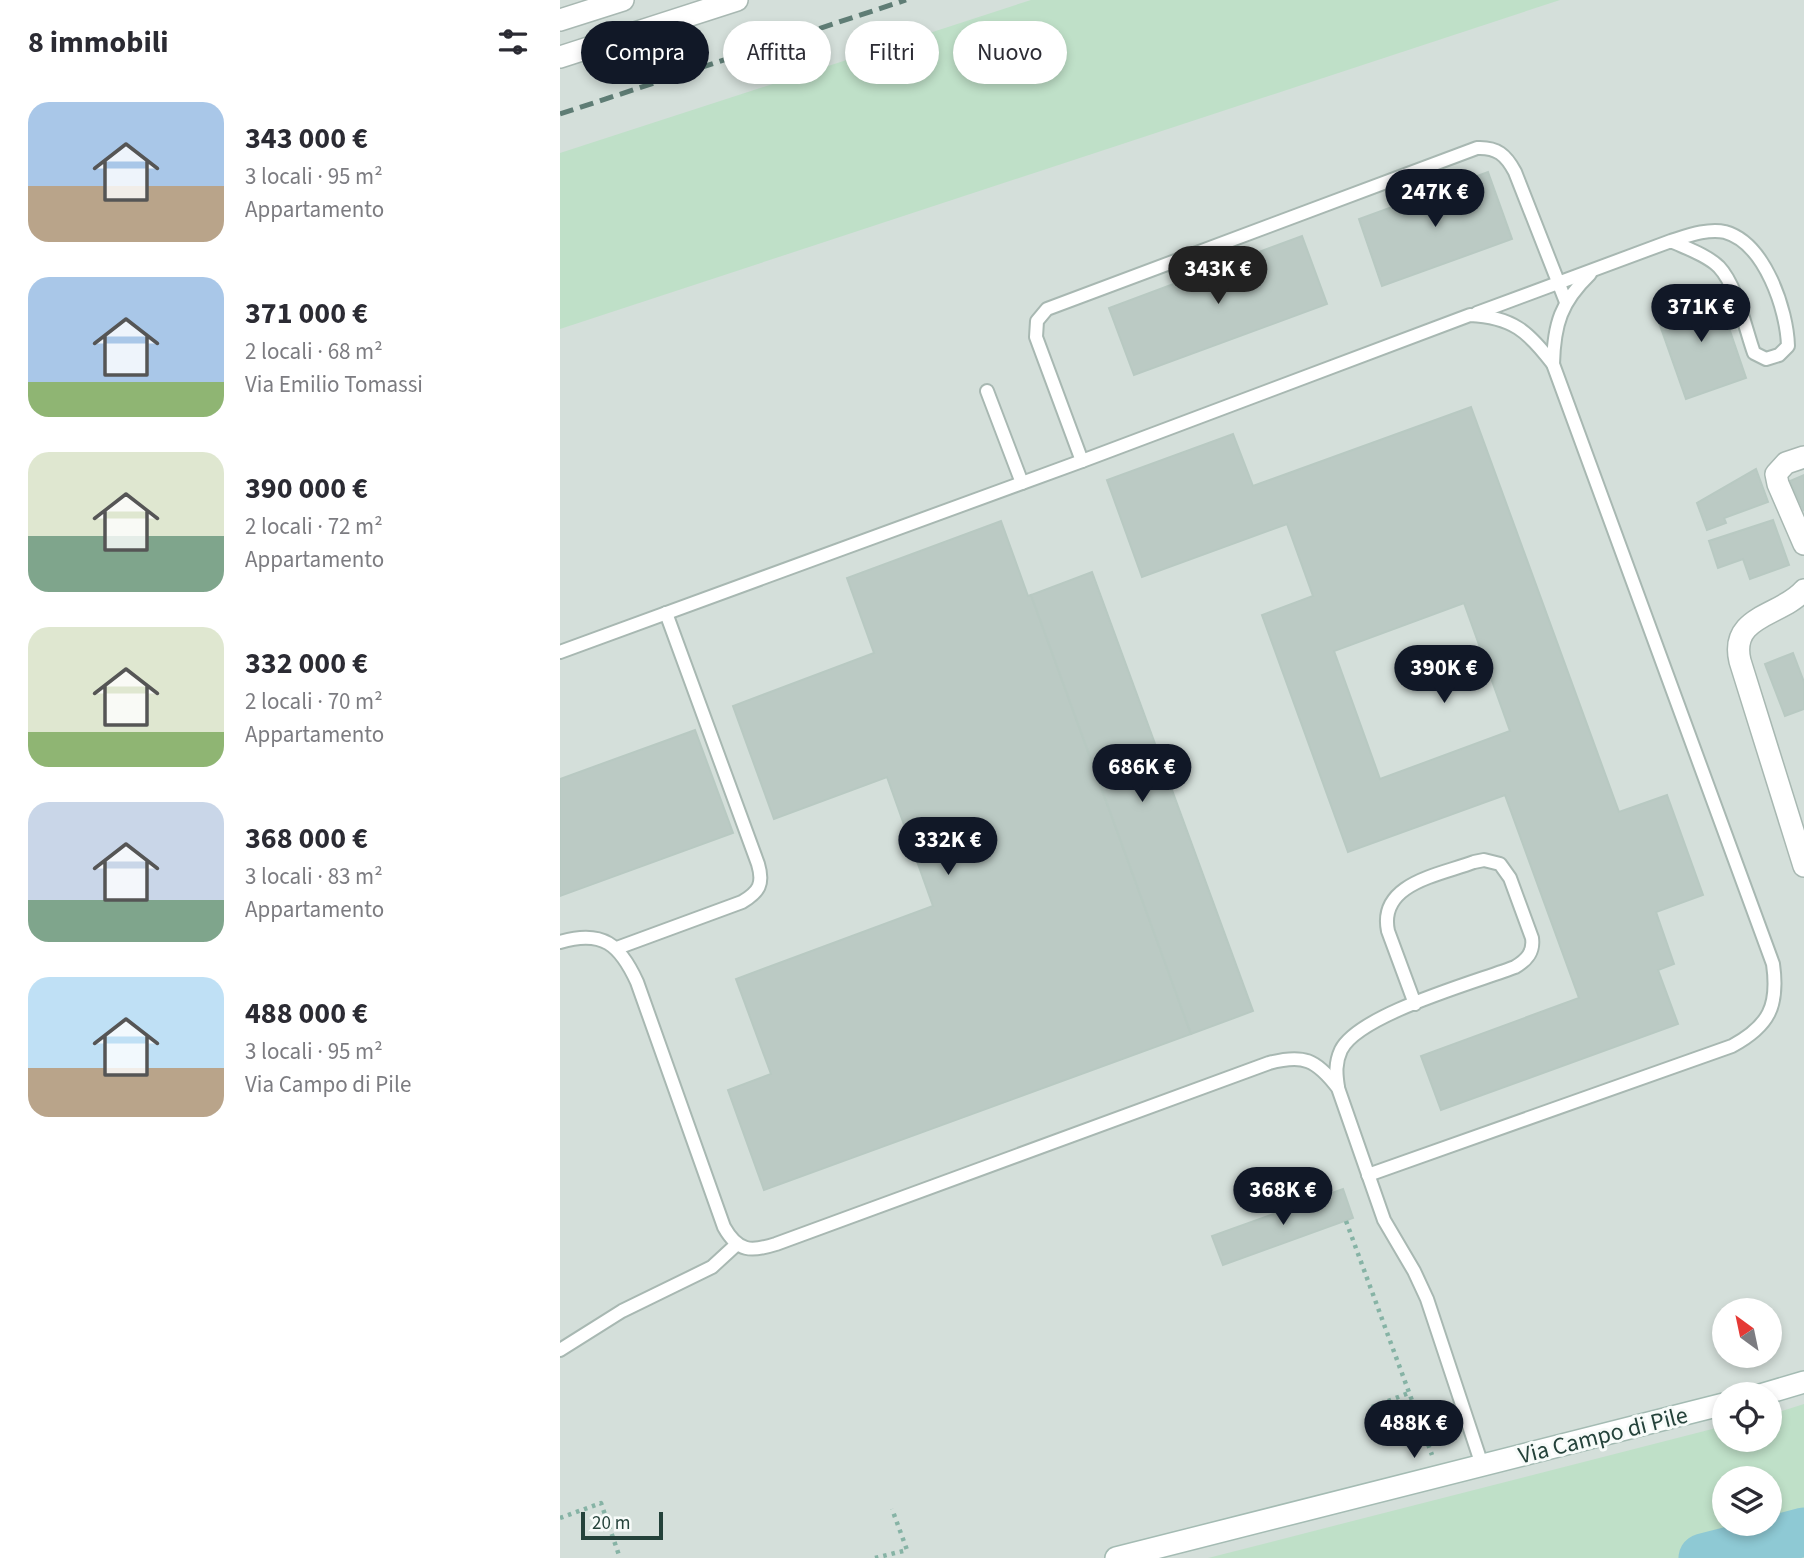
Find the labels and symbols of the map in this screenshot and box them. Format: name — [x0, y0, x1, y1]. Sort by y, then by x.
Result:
pin: 247K € — [1378, 170, 1492, 229]
pin: 343K € — [1161, 246, 1275, 306]
pin: 371K € — [1644, 284, 1758, 344]
pin: 390K € — [1387, 646, 1501, 705]
pin: 686K € — [1085, 744, 1199, 804]
pin: 332K € — [891, 818, 1005, 877]
pin: 368K € — [1226, 1168, 1340, 1227]
north arrow — [1712, 1298, 1782, 1368]
street label: Via Campo di Pile — [1515, 1398, 1692, 1473]
pin: 488K € — [1357, 1400, 1471, 1460]
scale bar — [581, 1509, 663, 1541]

